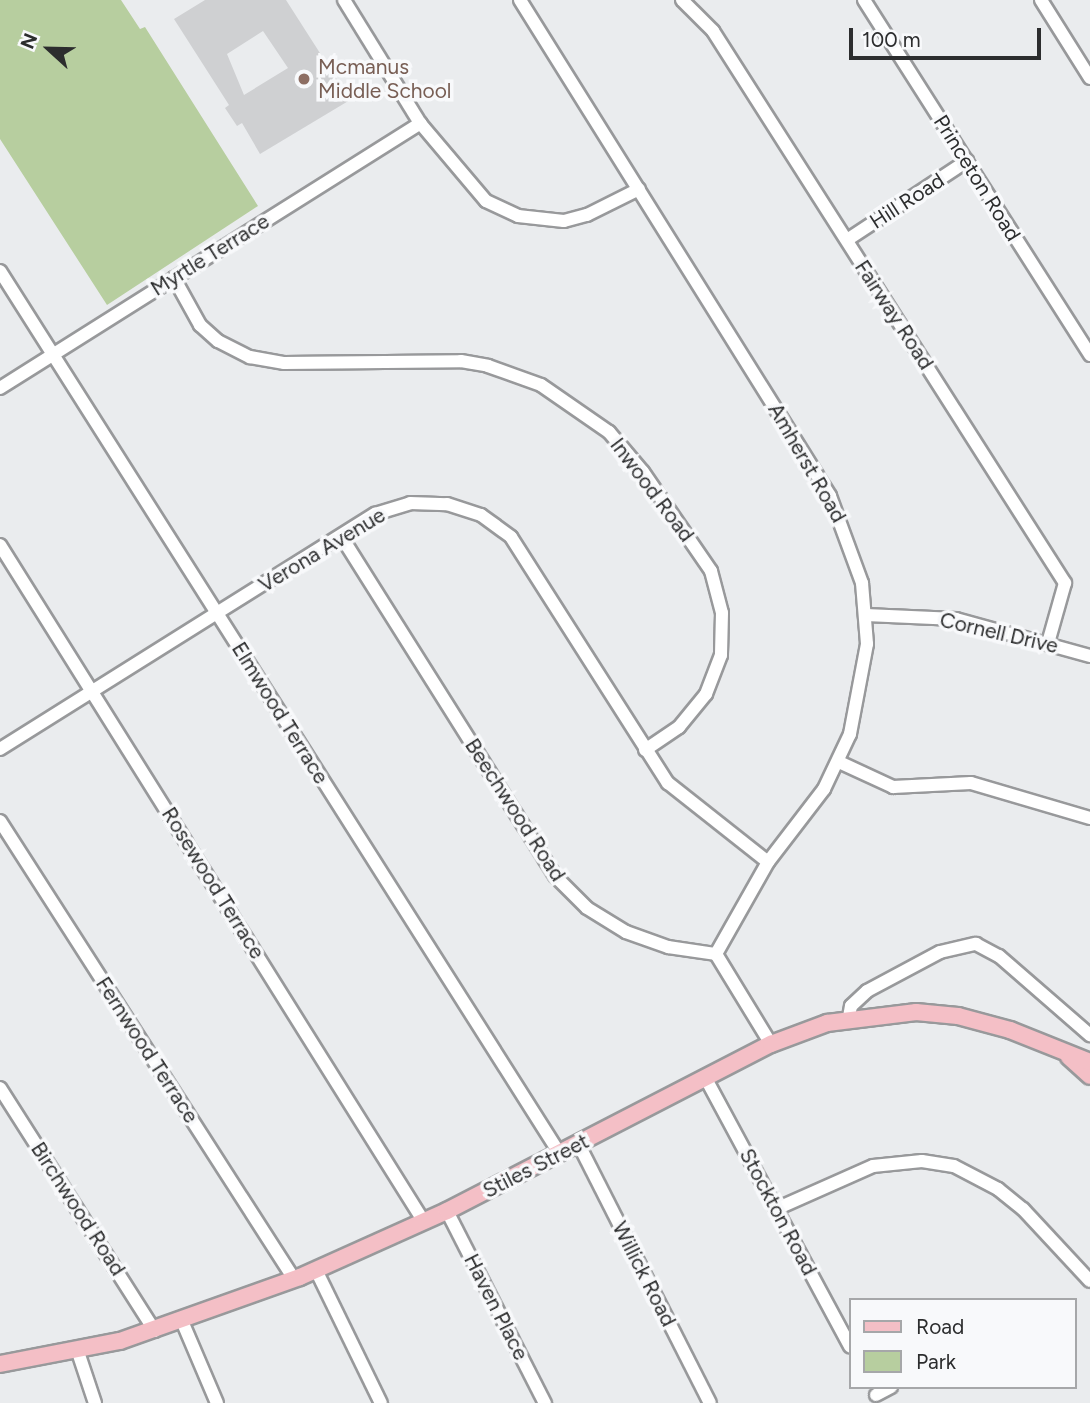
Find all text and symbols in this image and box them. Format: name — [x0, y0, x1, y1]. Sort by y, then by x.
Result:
north arrow — [14, 14, 84, 84]
scale bar — [852, 14, 1044, 58]
text: 100 m — [862, 27, 921, 52]
text: N — [16, 30, 42, 52]
place label: Mcmanus Middle School — [318, 54, 451, 104]
marker: Mcmanus Middle School — [296, 71, 312, 87]
street label: Princeton Road — [928, 110, 1026, 246]
street label: Hill Road — [865, 168, 949, 234]
street label: Myrtle Terrace — [146, 209, 274, 301]
street label: Fairway Road — [849, 256, 939, 374]
street label: Amherst Road — [763, 399, 851, 527]
street label: Inwood Road — [605, 433, 699, 547]
street label: Verona Avenue — [254, 502, 390, 598]
street label: Cornell Drive — [937, 607, 1061, 659]
street label: Elmwood Terrace — [226, 637, 334, 789]
street label: Beechwood Road — [459, 734, 571, 886]
street label: Rosewood Terrace — [156, 803, 270, 963]
street label: Fernwood Terrace — [90, 972, 204, 1128]
street label: Stiles Street — [479, 1129, 593, 1203]
street label: Birchwood Road — [25, 1138, 131, 1280]
street label: Stockton Road — [734, 1144, 822, 1280]
street label: Willick Road — [607, 1217, 681, 1331]
street label: Haven Place — [459, 1250, 533, 1364]
legend — [848, 1298, 1076, 1389]
text: Road — [916, 1314, 964, 1339]
text: Park — [916, 1349, 956, 1374]

